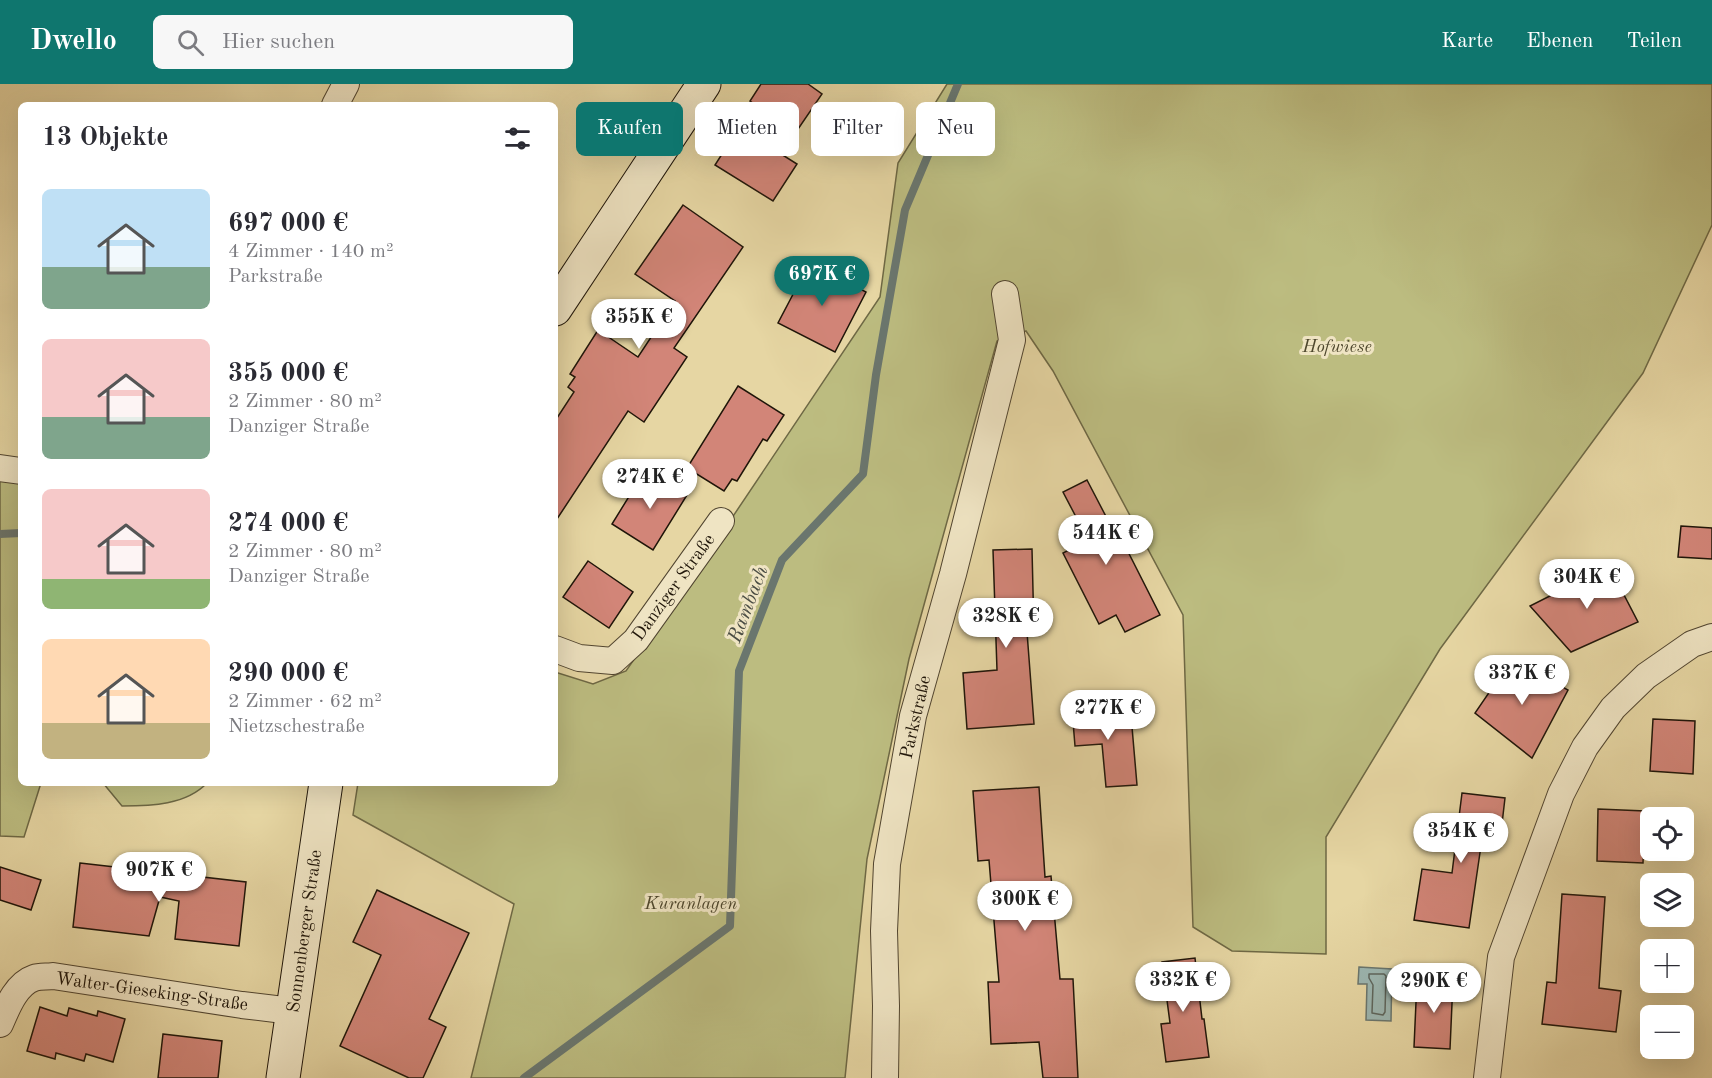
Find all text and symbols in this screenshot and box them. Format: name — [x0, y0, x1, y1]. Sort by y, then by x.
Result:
search box — [153, 15, 573, 69]
icon: search — [174, 26, 207, 59]
text: Dwello — [30, 28, 117, 56]
text: Hier suchen — [222, 31, 335, 53]
text: Karte — [1441, 31, 1493, 52]
text: Ebenen — [1526, 31, 1593, 52]
text: Teilen — [1626, 31, 1682, 52]
chip: Kaufen — [576, 102, 683, 156]
chip: Mieten — [695, 102, 799, 156]
chip: Filter — [811, 102, 904, 156]
chip: Neu — [916, 102, 995, 156]
icon: filters — [501, 122, 534, 155]
text: 13 Objekte — [42, 125, 169, 151]
text: 697 000 € — [228, 211, 348, 237]
icon: home — [90, 213, 162, 285]
text: 4 Zimmer · 140 m² — [228, 242, 393, 262]
pin: 697K € — [773, 256, 871, 307]
text: 697K € — [788, 265, 856, 285]
text: Parkstraße — [228, 267, 323, 287]
pin: 355K € — [590, 299, 688, 350]
text: 355K € — [605, 308, 673, 328]
park label: Hofwiese — [1301, 338, 1372, 356]
text: 355 000 € — [228, 361, 348, 387]
icon: home — [90, 363, 162, 435]
text: 2 Zimmer · 80 m² — [228, 392, 382, 412]
text: Danziger Straße — [228, 417, 369, 437]
pin: 274K € — [601, 459, 699, 510]
text: 274K € — [616, 468, 684, 488]
text: 274 000 € — [228, 511, 348, 537]
icon: home — [90, 513, 162, 585]
pin: 544K € — [1057, 515, 1155, 566]
text: 544K € — [1072, 524, 1140, 544]
street label: Danziger Straße — [629, 531, 719, 644]
text: 2 Zimmer · 80 m² — [228, 542, 382, 562]
pin: 304K € — [1538, 559, 1636, 610]
water label: Rambach — [725, 564, 773, 647]
text: Danziger Straße — [228, 567, 369, 587]
text: 304K € — [1553, 568, 1621, 588]
pin: 328K € — [957, 598, 1055, 649]
text: 328K € — [972, 607, 1040, 627]
pin: 337K € — [1473, 655, 1571, 706]
text: 290 000 € — [228, 661, 348, 687]
icon: home — [90, 663, 162, 735]
text: 337K € — [1488, 664, 1556, 684]
street label: Parkstraße — [898, 674, 934, 761]
pin: 277K € — [1059, 690, 1157, 741]
text: 2 Zimmer · 62 m² — [228, 692, 382, 712]
text: 277K € — [1074, 699, 1142, 719]
text: Nietzschestraße — [228, 717, 365, 737]
map controls — [1640, 807, 1694, 1059]
button: locate — [1640, 807, 1694, 861]
pin: 354K € — [1412, 813, 1510, 864]
text: 354K € — [1427, 822, 1495, 842]
street label: Sonnenberger Straße — [285, 849, 325, 1014]
pin: 907K € — [110, 852, 208, 903]
text: 907K € — [125, 861, 193, 881]
button: layers — [1640, 873, 1694, 927]
pin: 300K € — [976, 881, 1074, 932]
text: 300K € — [991, 890, 1059, 910]
park label: Kuranlagen — [644, 895, 737, 913]
button: + — [1640, 939, 1694, 993]
pin: 332K € — [1134, 962, 1232, 1013]
pin: 290K € — [1385, 963, 1483, 1014]
street label: Walter-Gieseking-Straße — [54, 970, 249, 1014]
text: 332K € — [1149, 971, 1217, 991]
text: 290K € — [1400, 972, 1468, 992]
button: − — [1640, 1005, 1694, 1059]

